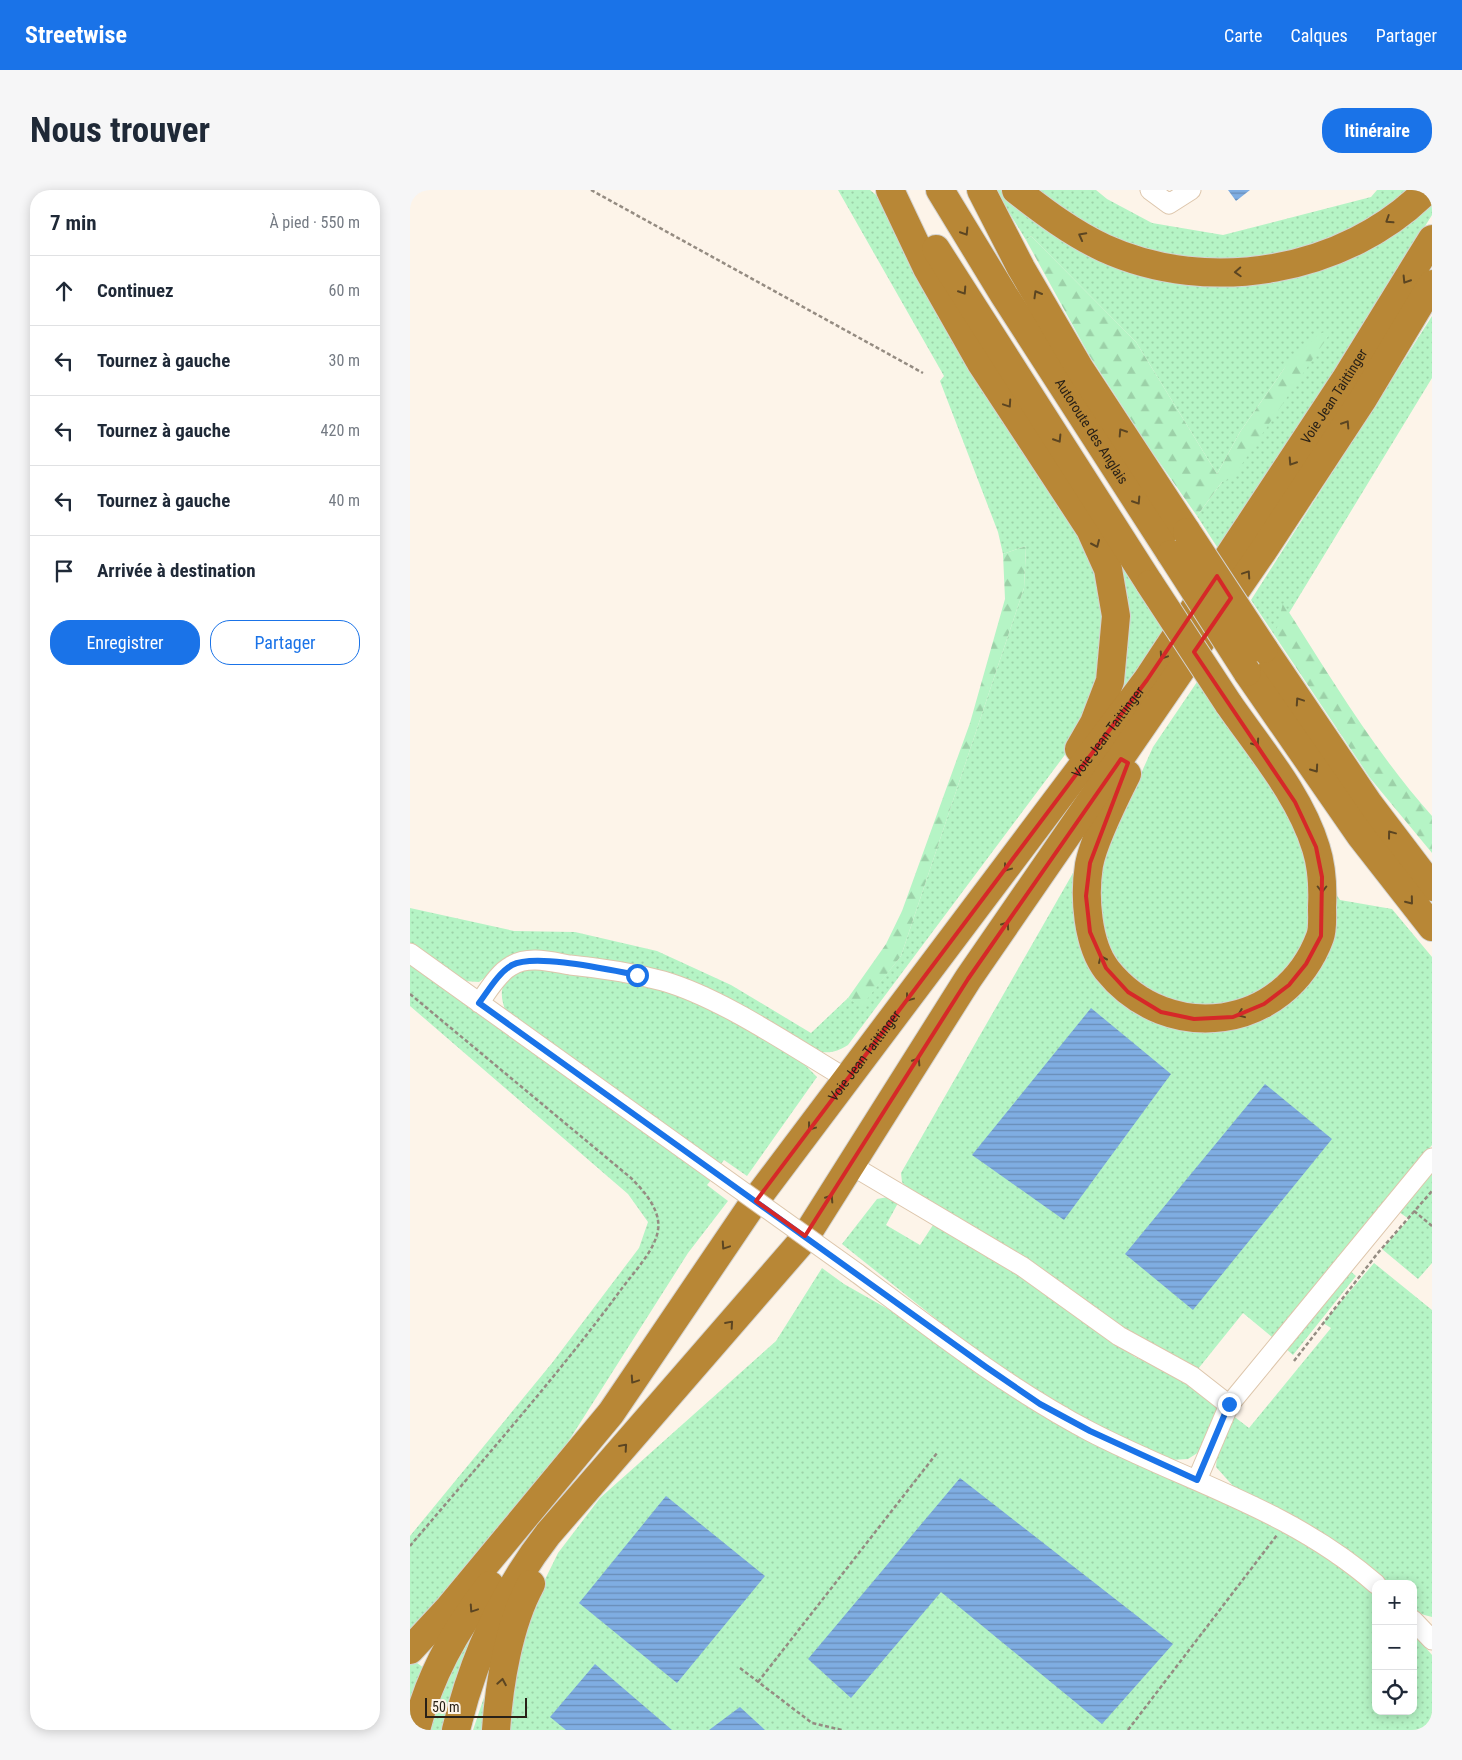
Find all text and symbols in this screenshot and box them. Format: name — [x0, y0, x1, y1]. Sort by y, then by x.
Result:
text: Streetwise — [25, 21, 127, 49]
text: Carte — [1224, 25, 1263, 46]
text: Calques — [1291, 25, 1348, 46]
text: Partager — [1376, 25, 1437, 46]
button: Itinéraire — [1322, 108, 1432, 153]
text: Nous trouver — [30, 110, 210, 151]
text: 7 min — [50, 211, 97, 235]
text: À pied · 550 m — [269, 213, 360, 232]
one-way arrow — [1386, 214, 1395, 223]
one-way arrow — [959, 226, 969, 235]
one-way arrow — [1078, 232, 1087, 242]
one-way arrow — [1233, 266, 1241, 277]
one-way arrow — [1403, 275, 1413, 284]
icon: ahead — [50, 277, 78, 305]
text: Continuez — [97, 279, 174, 302]
text: 60 m — [328, 281, 360, 300]
one-way arrow — [956, 286, 966, 295]
one-way arrow — [1033, 291, 1043, 300]
street label: Voie Jean Taittinger — [1297, 346, 1370, 447]
icon: left — [50, 347, 78, 375]
text: Tournez à gauche — [97, 349, 230, 372]
text: 30 m — [328, 351, 360, 370]
street label: Autoroute des Anglais — [1052, 376, 1132, 487]
one-way arrow — [1002, 398, 1011, 408]
icon: left — [50, 417, 78, 445]
text: Tournez à gauche — [97, 419, 230, 442]
one-way arrow — [1340, 420, 1349, 430]
text: 420 m — [321, 421, 360, 440]
one-way arrow — [1119, 429, 1128, 438]
one-way arrow — [1051, 434, 1061, 443]
one-way arrow — [1288, 457, 1298, 466]
icon: left — [50, 487, 78, 515]
text: Tournez à gauche — [97, 489, 230, 512]
text: 40 m — [328, 491, 360, 510]
one-way arrow — [1131, 496, 1141, 505]
one-way arrow — [1090, 539, 1101, 548]
icon: arrive — [50, 557, 78, 585]
text: Arrivée à destination — [97, 559, 256, 582]
one-way arrow — [1241, 570, 1250, 580]
button: Enregistrer — [50, 620, 200, 665]
button: Partager — [210, 620, 360, 665]
one-way arrow — [1160, 650, 1170, 659]
street label: Voie Jean Taittinger — [1068, 683, 1147, 781]
one-way arrow — [1296, 697, 1305, 706]
one-way arrow — [1250, 737, 1259, 747]
one-way arrow — [1309, 763, 1318, 772]
one-way arrow — [1389, 831, 1397, 840]
one-way arrow — [1004, 862, 1013, 872]
one-way arrow — [1317, 885, 1327, 893]
one-way arrow — [1404, 895, 1413, 904]
one-way arrow — [1000, 921, 1009, 931]
one-way arrow — [1097, 955, 1108, 964]
route start — [626, 964, 649, 987]
one-way arrow — [906, 992, 914, 1001]
street label: Voie Jean Taittinger — [825, 1007, 904, 1104]
one-way arrow — [1237, 1007, 1246, 1018]
one-way arrow — [910, 1057, 920, 1066]
one-way arrow — [808, 1121, 817, 1131]
one-way arrow — [824, 1195, 833, 1204]
one-way arrow — [722, 1240, 731, 1249]
one-way arrow — [725, 1320, 734, 1329]
one-way arrow — [630, 1375, 640, 1384]
route end — [1218, 1393, 1241, 1416]
one-way arrow — [618, 1443, 627, 1452]
map controls — [1372, 1580, 1417, 1715]
button: + — [1372, 1580, 1417, 1625]
one-way arrow — [470, 1603, 479, 1613]
button: − — [1372, 1625, 1417, 1670]
button: locate — [1372, 1670, 1417, 1715]
one-way arrow — [497, 1677, 507, 1686]
scale bar — [425, 1695, 528, 1718]
text: 50 m — [432, 1699, 460, 1715]

